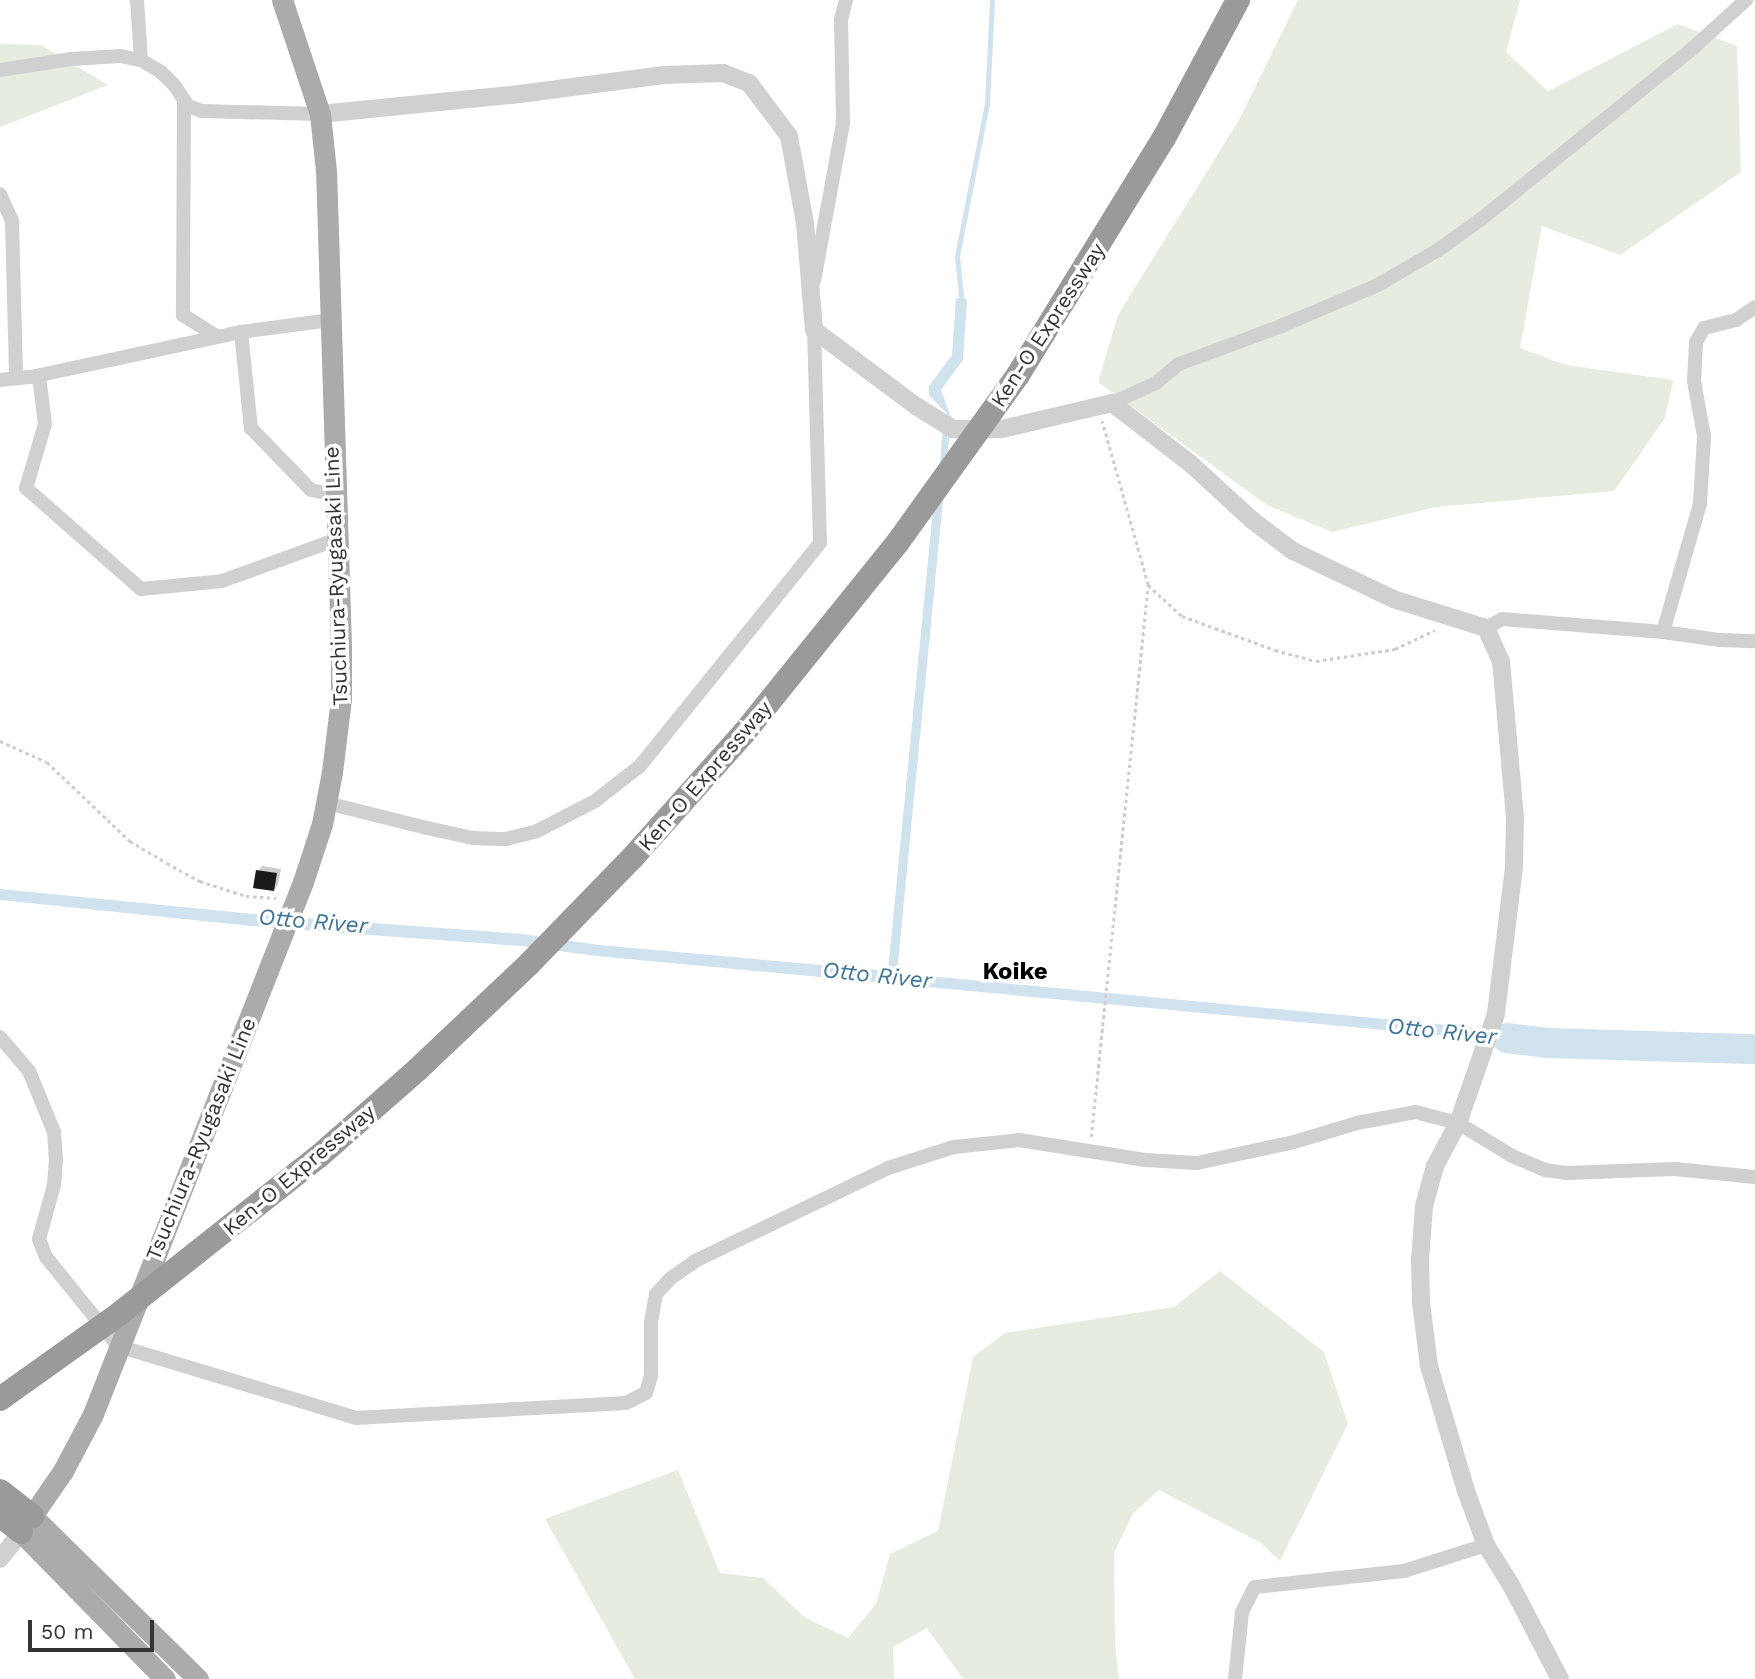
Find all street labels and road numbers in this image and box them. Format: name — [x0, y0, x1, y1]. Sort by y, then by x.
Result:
street label: Ken-O Expressway — [986, 238, 1110, 412]
street label: Tsuchiura-Ryugasaki Line — [319, 446, 353, 706]
street label: Ken-O Expressway — [633, 696, 777, 856]
street label: Tsuchiura-Ryugasaki Line — [141, 1014, 261, 1264]
street label: Ken-O Expressway — [218, 1099, 380, 1241]

